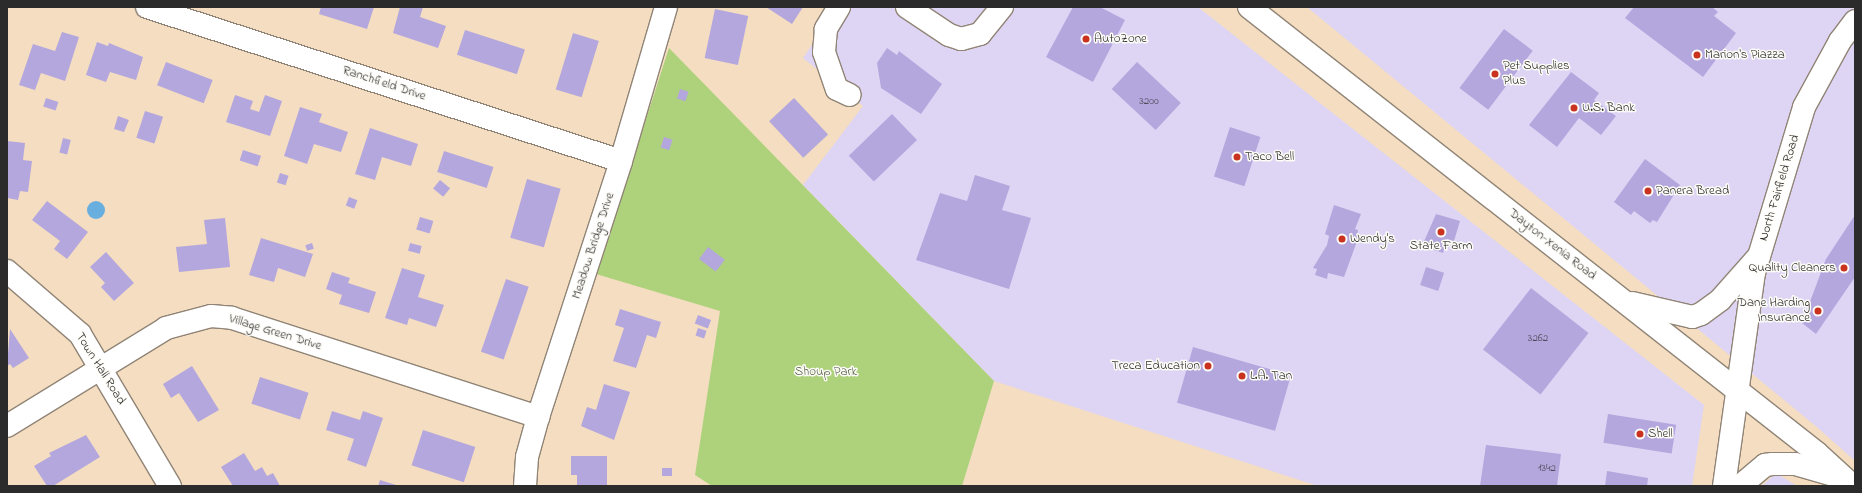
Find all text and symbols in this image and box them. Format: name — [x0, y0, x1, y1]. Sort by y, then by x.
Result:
place label: AutoZone — [1094, 31, 1147, 47]
marker: AutoZone — [1081, 34, 1091, 44]
place label: Marion's Piazza — [1705, 47, 1785, 63]
marker: Marion's Piazza — [1692, 50, 1702, 60]
place label: Pet Supplies Plus — [1503, 59, 1570, 90]
street label: Ranchfield Drive — [340, 63, 428, 105]
marker: Pet Supplies Plus — [1490, 69, 1500, 79]
house number: 3200 — [1139, 94, 1159, 108]
place label: U.S. Bank — [1582, 100, 1635, 116]
marker: U.S. Bank — [1569, 103, 1579, 113]
street label: North Fairfield Road — [1756, 133, 1804, 243]
place label: Taco Bell — [1245, 149, 1294, 165]
marker: Taco Bell — [1232, 152, 1242, 162]
place label: Panera Bread — [1656, 183, 1729, 199]
marker: Panera Bread — [1643, 186, 1653, 196]
street label: Meadow Bridge Drive — [569, 191, 619, 301]
street label: Dayton-Xenia Road — [1505, 206, 1599, 284]
marker: State Farm — [1436, 227, 1446, 237]
place label: Wendy's — [1350, 231, 1395, 247]
marker: Wendy's — [1337, 234, 1347, 244]
place label: State Farm — [1410, 238, 1472, 254]
place label: Quality Cleaners — [1749, 260, 1836, 276]
marker: Quality Cleaners — [1839, 263, 1849, 273]
place label: Dane Harding Insurance — [1737, 296, 1810, 327]
marker: Dane Harding Insurance — [1813, 306, 1823, 316]
street label: Village Green Drive — [227, 312, 323, 354]
street label: Town Hall Road — [72, 330, 128, 408]
house number: 3262 — [1528, 331, 1548, 345]
place label: Treca Education — [1111, 358, 1200, 374]
marker: Treca Education — [1203, 361, 1213, 371]
park label: Shoup Park — [795, 364, 857, 380]
place label: L.A. Tan — [1250, 368, 1292, 384]
marker: L.A. Tan — [1237, 371, 1247, 381]
place label: Shell — [1648, 426, 1673, 442]
marker: Shell — [1635, 429, 1645, 439]
house number: 1342 — [1538, 461, 1556, 475]

